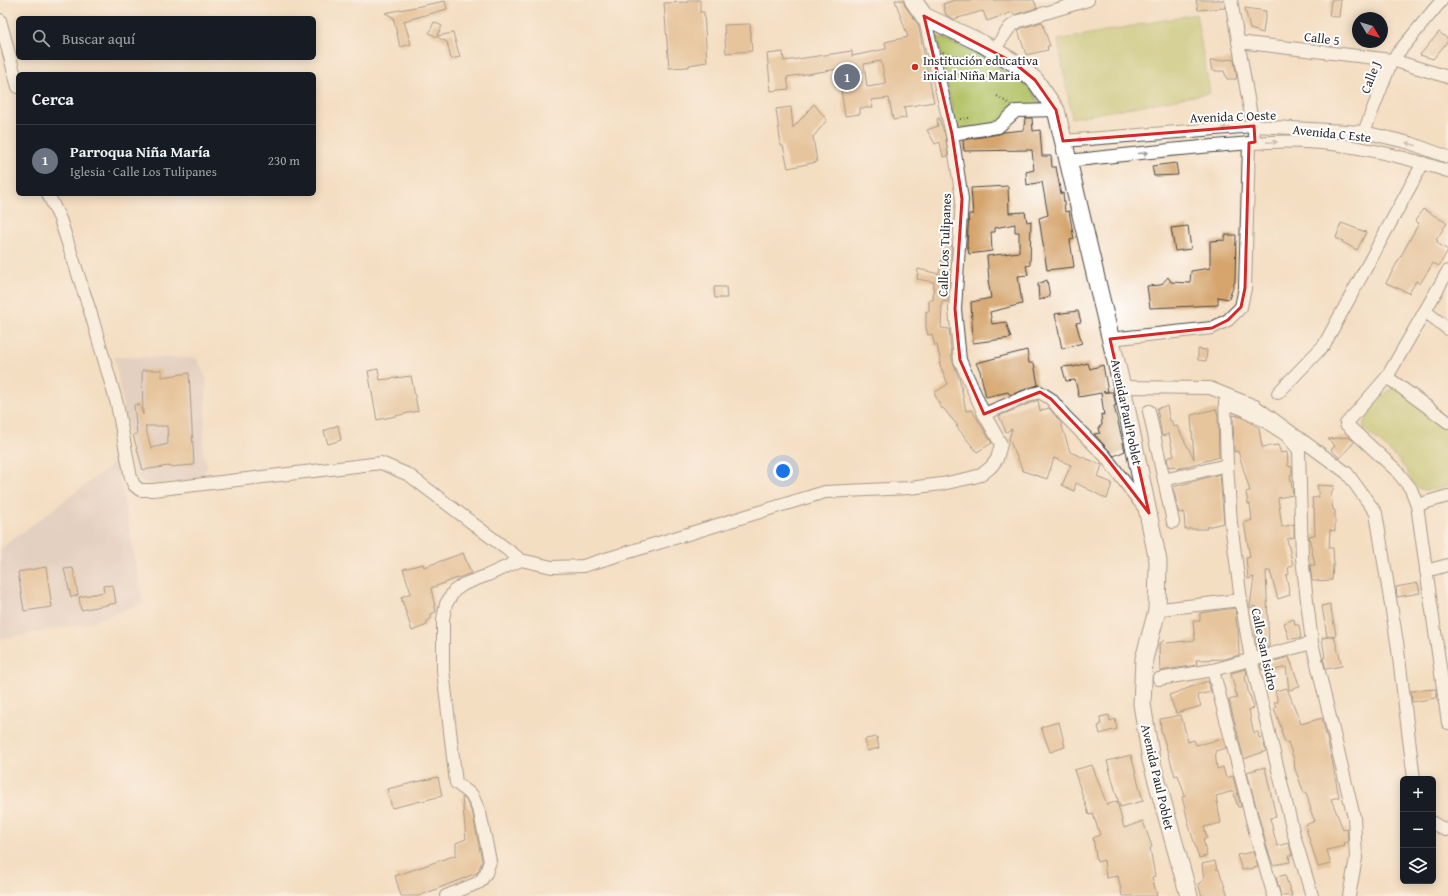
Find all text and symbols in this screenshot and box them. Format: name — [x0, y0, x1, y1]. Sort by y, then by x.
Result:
north arrow — [1352, 12, 1388, 48]
search box — [16, 16, 316, 60]
icon: search — [30, 27, 52, 49]
street label: Calle 5 — [1303, 27, 1341, 50]
text: Buscar aquí — [62, 28, 135, 49]
place label: Institución educativa inicial Niña Maria — [923, 51, 1039, 85]
street label: Calle J — [1356, 58, 1385, 96]
pin: 1 — [834, 62, 860, 92]
marker: Institución educativa inicial Niña Maria — [910, 62, 920, 72]
text: Cerca — [32, 86, 74, 111]
street label: Avenida C Oeste — [1190, 106, 1276, 127]
street label: Avenida C Este — [1292, 120, 1372, 147]
one-way arrow — [1221, 125, 1233, 132]
one-way arrow — [1076, 136, 1088, 143]
one-way arrow — [1266, 139, 1279, 145]
text: Parroqua Niña María — [70, 141, 210, 162]
one-way arrow — [1405, 141, 1417, 147]
one-way arrow — [1137, 150, 1149, 156]
text: 1 — [42, 151, 48, 170]
text: 230 m — [268, 151, 300, 170]
text: Iglesia · Calle Los Tulipanes — [70, 162, 217, 181]
street label: Calle Los Tulipanes — [933, 193, 956, 297]
street label: Avenida Paul Poblet — [1106, 357, 1147, 467]
your location — [773, 461, 793, 481]
street label: Calle San Isidro — [1247, 606, 1283, 692]
street label: Avenida Paul Poblet — [1136, 722, 1179, 832]
map controls — [1400, 776, 1436, 884]
button: + — [1400, 776, 1436, 812]
button: − — [1400, 812, 1436, 848]
button: layers — [1400, 848, 1436, 884]

